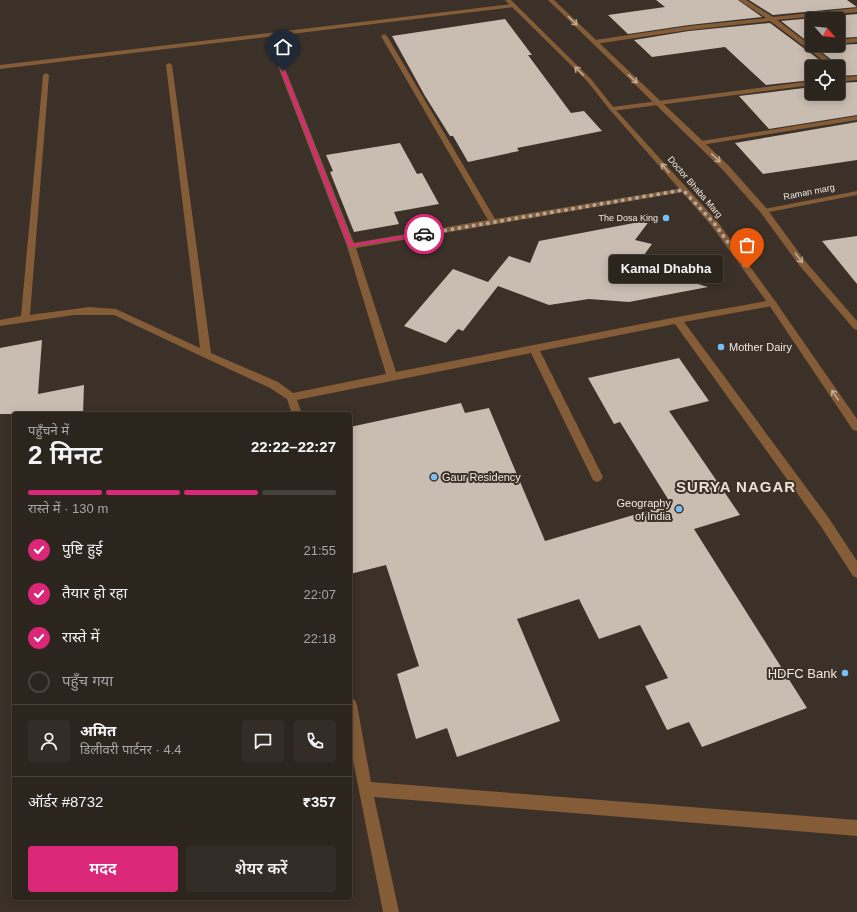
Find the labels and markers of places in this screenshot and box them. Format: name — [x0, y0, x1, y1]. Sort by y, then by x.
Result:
pin — [266, 30, 300, 71]
place label: The Dosa King — [598, 213, 658, 223]
marker: The Dosa King — [661, 213, 671, 223]
pin — [730, 228, 764, 269]
callout: Kamal Dhabha — [609, 255, 723, 283]
place label: Mother Dairy — [729, 341, 792, 353]
marker: Mother Dairy — [716, 342, 726, 352]
place label: Gaur Residency — [442, 471, 521, 483]
marker: Gaur Residency — [429, 472, 439, 482]
place label: Geography of India — [617, 497, 672, 522]
marker: Geography of India — [674, 504, 684, 514]
place label: HDFC Bank — [768, 666, 837, 681]
marker: HDFC Bank — [840, 668, 850, 678]

